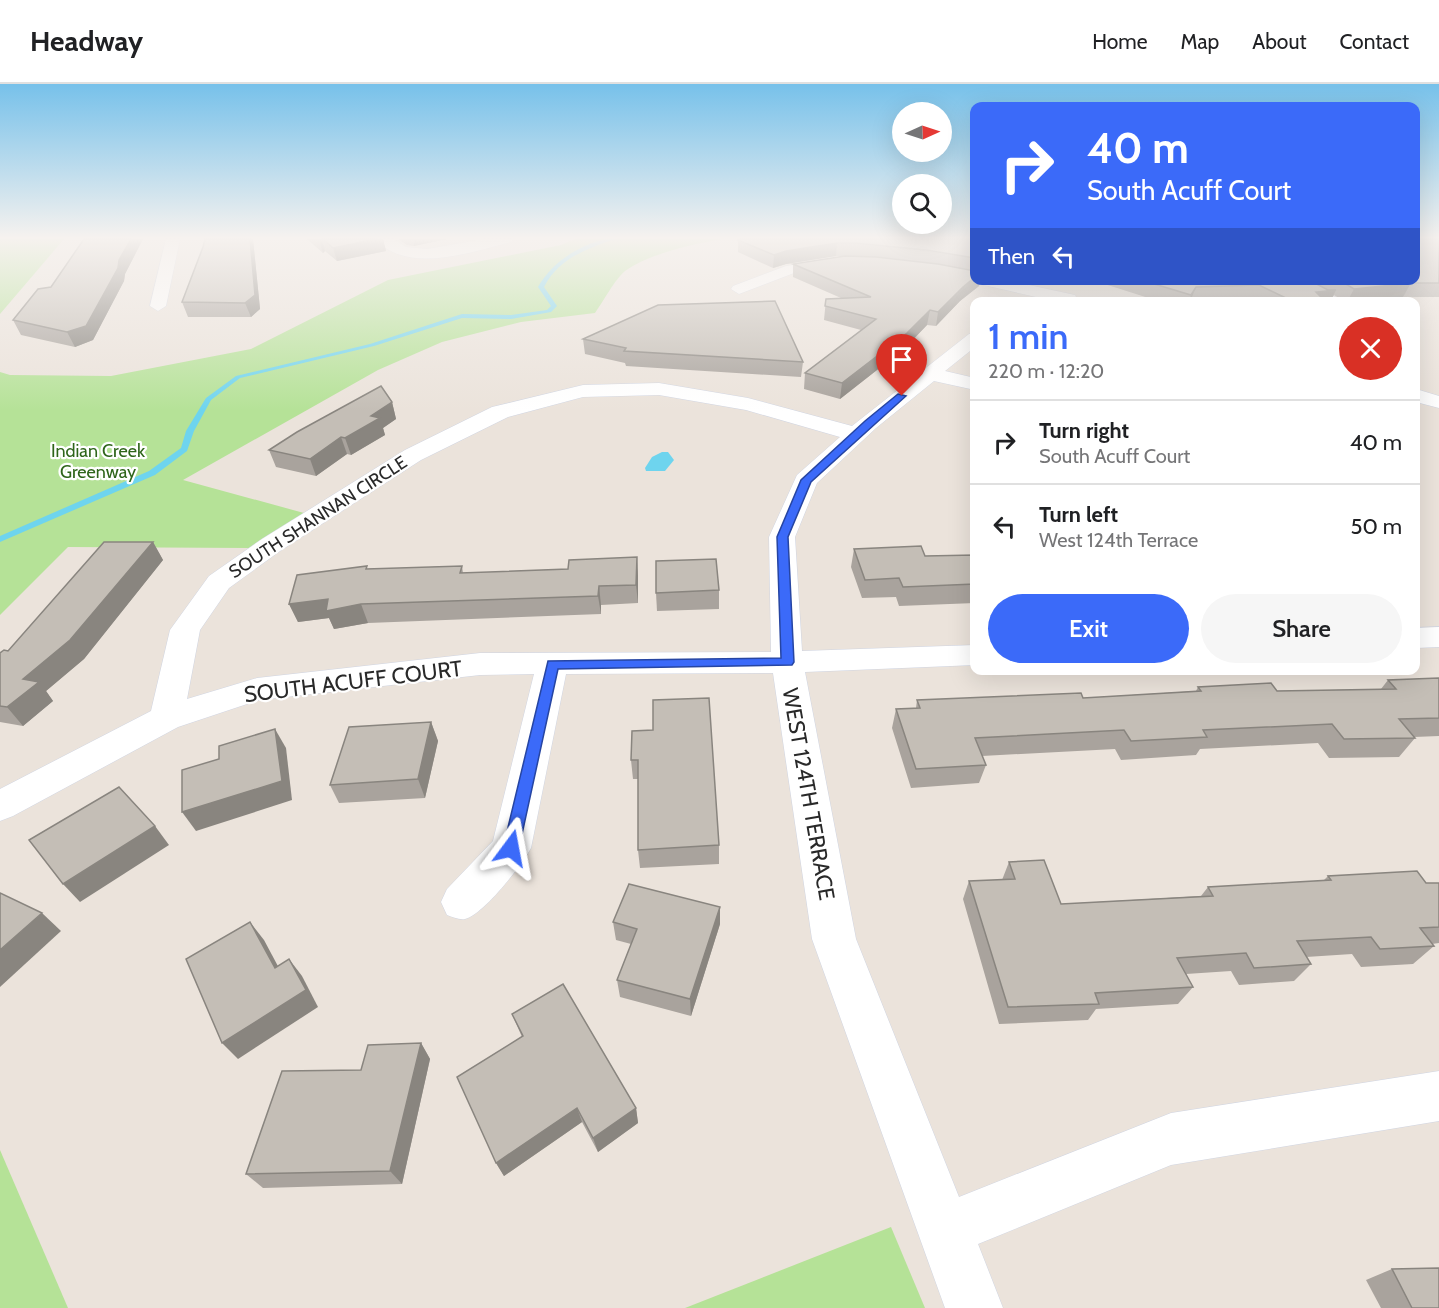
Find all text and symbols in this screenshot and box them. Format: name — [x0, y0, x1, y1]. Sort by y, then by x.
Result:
text: Headway — [30, 24, 143, 58]
text: Home — [1092, 29, 1148, 54]
text: Map — [1181, 29, 1219, 54]
text: About — [1252, 29, 1306, 54]
text: Contact — [1339, 29, 1409, 54]
north arrow — [892, 102, 952, 162]
map controls — [892, 102, 952, 234]
text: 40 m — [1087, 122, 1189, 174]
icon: right — [988, 126, 1066, 204]
button: search — [892, 174, 952, 234]
text: South Acuff Court — [1087, 174, 1291, 207]
icon: left — [1047, 240, 1080, 273]
text: Then — [988, 243, 1035, 270]
text: 1 min — [988, 314, 1068, 358]
button: close — [1339, 317, 1402, 380]
pin — [876, 334, 927, 396]
icon: arrive — [885, 343, 918, 376]
text: 220 m · 12:20 — [988, 359, 1104, 383]
text: Turn right — [1039, 417, 1129, 444]
icon: right — [988, 426, 1021, 459]
text: 40 m — [1350, 429, 1402, 456]
park label: Indian Creek Greenway — [51, 440, 146, 483]
text: South Acuff Court — [1039, 444, 1190, 468]
street label: SOUTH SHANNAN CIRCLE — [225, 451, 411, 583]
text: Turn left — [1039, 501, 1118, 528]
icon: left — [988, 510, 1021, 543]
text: 50 m — [1350, 513, 1402, 540]
text: West 124th Terrace — [1039, 528, 1198, 552]
button: Exit — [988, 594, 1189, 663]
button: Share — [1201, 594, 1402, 663]
street label: SOUTH ACUFF COURT — [242, 655, 464, 708]
street label: WEST 124TH TERRACE — [777, 686, 840, 902]
position arrow — [479, 816, 543, 880]

